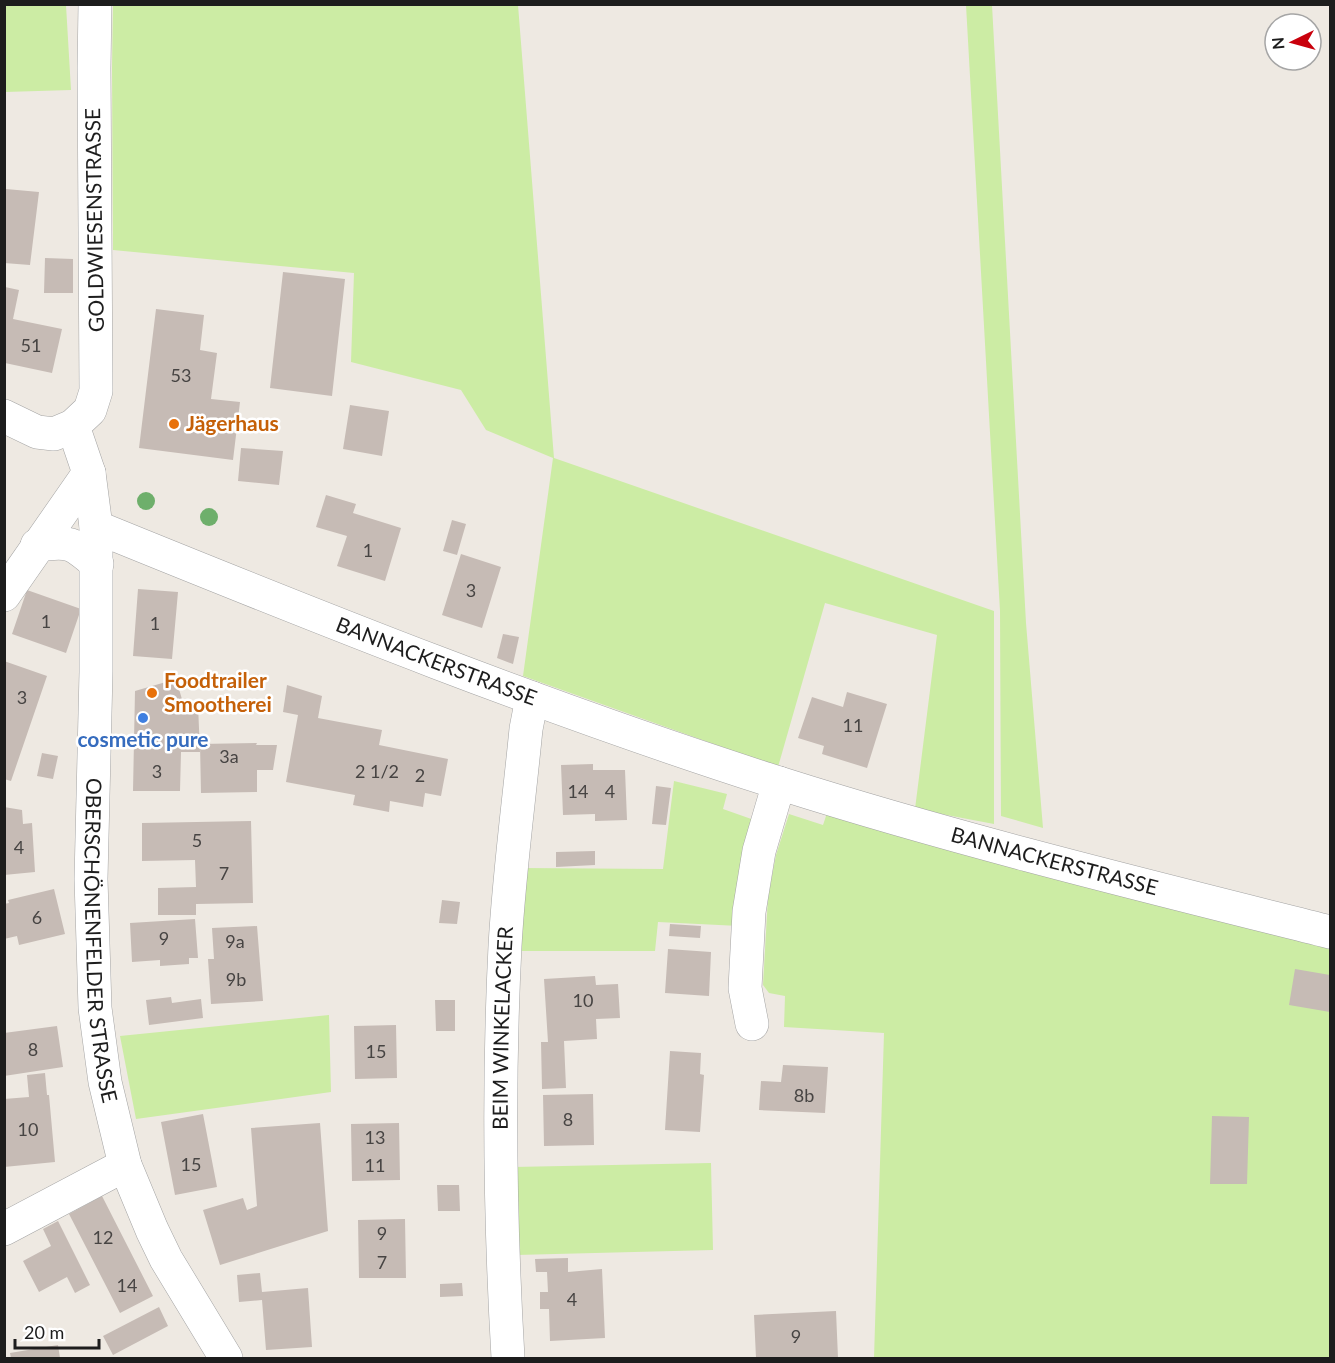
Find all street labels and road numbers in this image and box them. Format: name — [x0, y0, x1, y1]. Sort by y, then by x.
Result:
street label: GOLDWIESENSTRASSE — [79, 108, 108, 332]
street label: BANNACKERSTRASSE — [333, 611, 541, 710]
street label: OBERSCHÖNENFELDER STRASSE — [80, 778, 124, 1105]
street label: BANNACKERSTRASSE — [949, 821, 1161, 899]
street label: BEIM WINKELACKER — [487, 925, 517, 1130]

